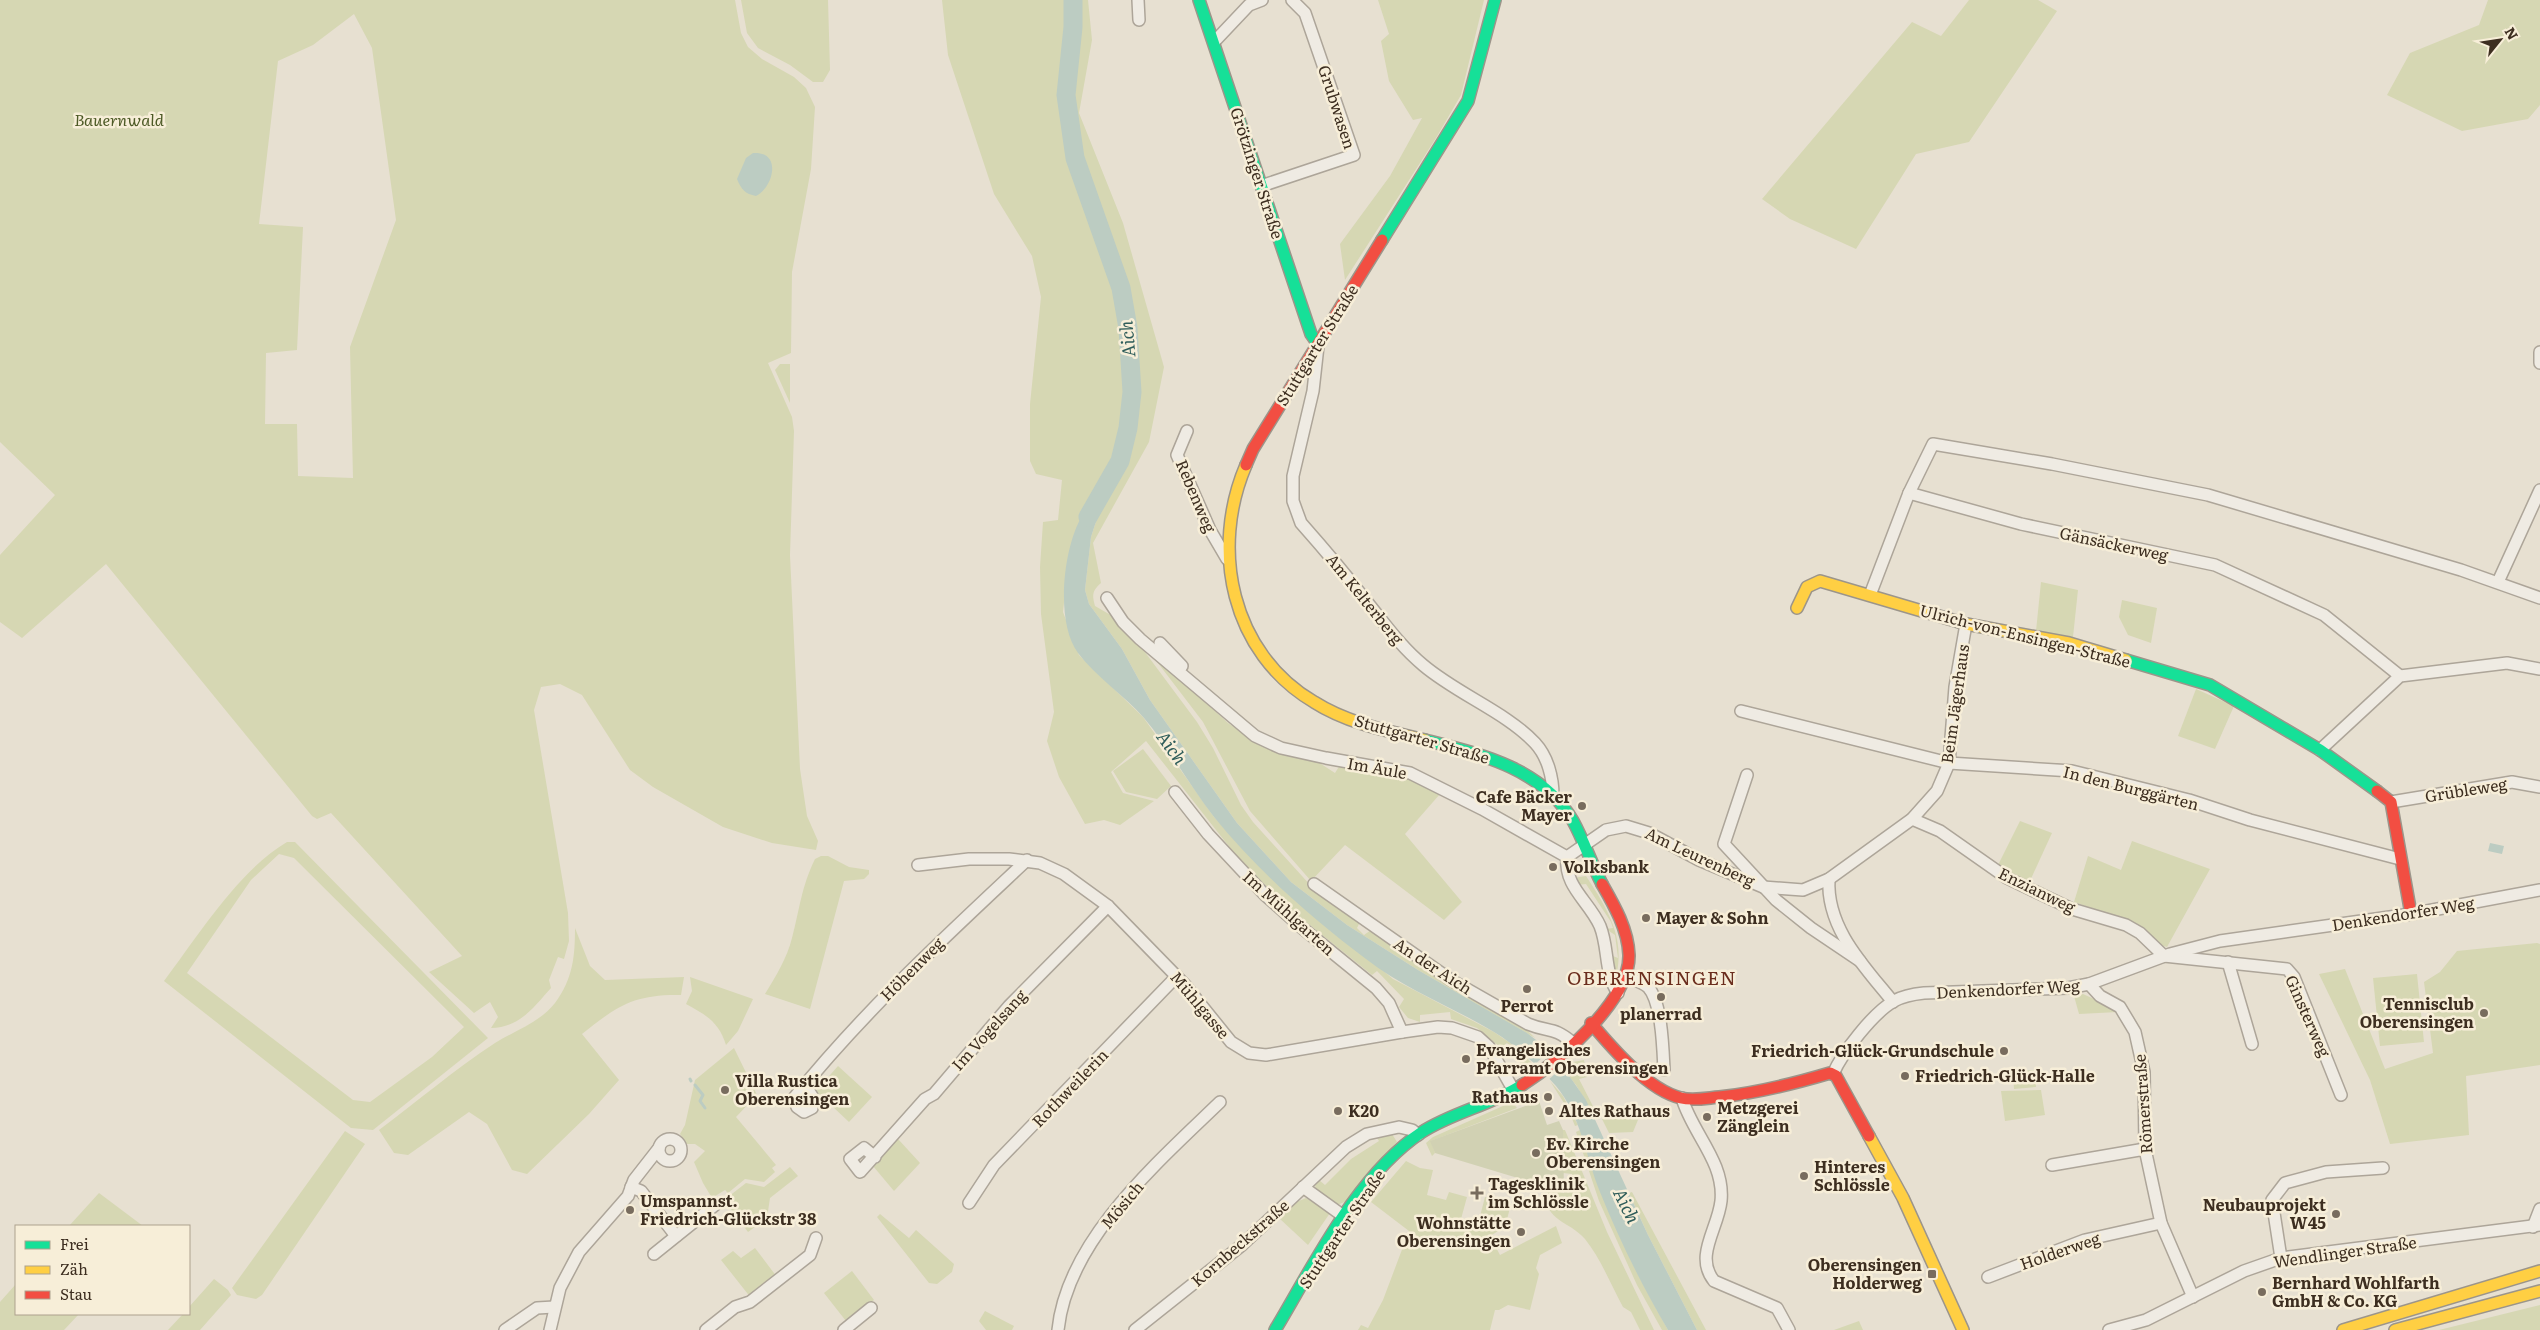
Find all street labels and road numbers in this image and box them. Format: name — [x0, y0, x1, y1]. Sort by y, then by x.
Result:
street label: Grubwasen — [1313, 62, 1363, 152]
street label: Grötzinger Straße — [1225, 104, 1291, 242]
street label: Stuttgarter Straße — [1269, 279, 1363, 410]
street label: Rebenweg — [1171, 455, 1223, 536]
street label: Gänsäckerweg — [2058, 520, 2171, 566]
street label: Am Kelterberg — [1321, 548, 1410, 649]
street label: Ulrich-von-Ensingen-Straße — [1917, 597, 2133, 673]
street label: Beim Jägerhaus — [1934, 643, 1974, 765]
street label: Stuttgarter Straße — [1352, 707, 1493, 769]
street label: Im Äule — [1346, 750, 1409, 784]
street label: In den Burggärten — [2061, 759, 2202, 816]
street label: Grübleweg — [2423, 771, 2509, 807]
street label: Am Leurenberg — [1642, 820, 1759, 892]
street label: Enzianweg — [1995, 860, 2080, 918]
street label: Im Mühlgarten — [1238, 864, 1341, 961]
street label: Denkendorfer Weg — [2330, 890, 2476, 936]
street label: Höhenweg — [874, 931, 949, 1006]
street label: An der Aich — [1390, 931, 1478, 1000]
street label: Mühlgasse — [1165, 965, 1236, 1043]
street label: Ginsterweg — [2280, 971, 2338, 1061]
street label: Denkendorfer Weg — [1936, 972, 2080, 1004]
street label: Im Vogelsang — [945, 983, 1031, 1075]
street label: Rothweilerin — [1026, 1042, 1113, 1132]
street label: Römerstraße — [2127, 1053, 2157, 1155]
street label: Stuttgarter Straße — [1292, 1164, 1390, 1293]
street label: Mösich — [1094, 1175, 1149, 1233]
street label: Kornbeckstraße — [1185, 1193, 1294, 1292]
street label: Holderweg — [2016, 1225, 2103, 1275]
street label: Wendlinger Straße — [2272, 1229, 2418, 1273]

